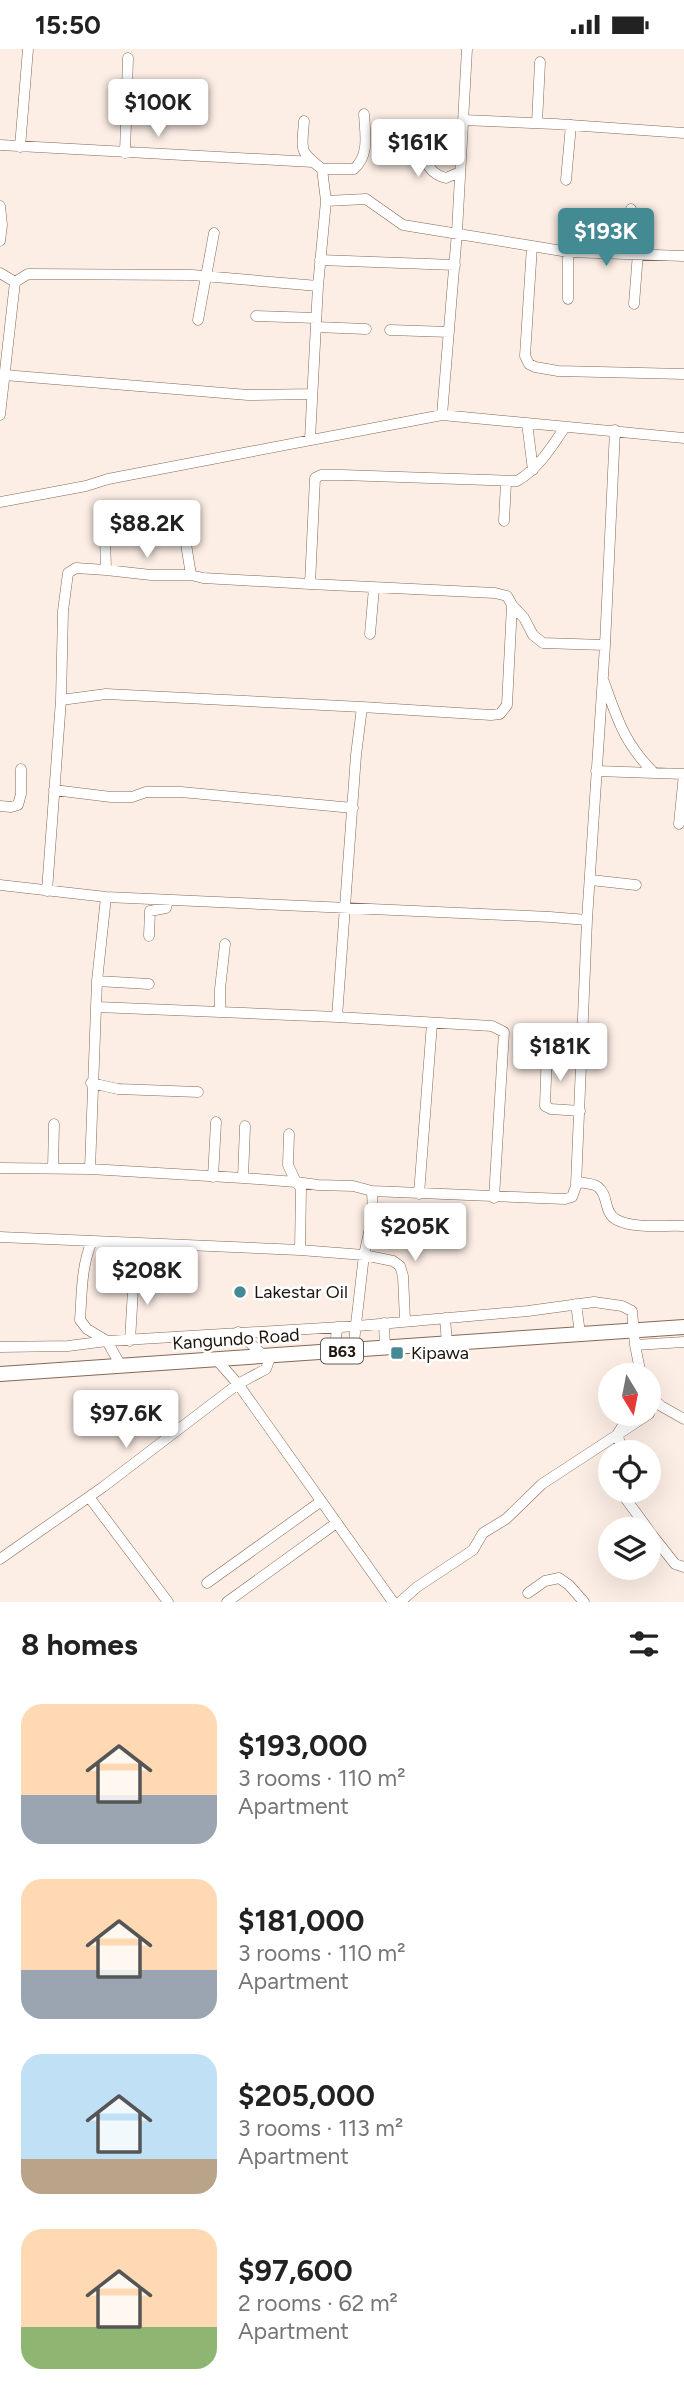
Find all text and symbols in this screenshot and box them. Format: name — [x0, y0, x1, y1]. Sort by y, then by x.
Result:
text: 15:50 — [35, 9, 101, 41]
pin: $100K — [109, 80, 207, 139]
text: $100K — [124, 88, 192, 116]
pin: $161K — [369, 120, 467, 179]
text: $161K — [388, 128, 448, 156]
pin: $193K — [557, 209, 655, 268]
text: $193K — [574, 217, 638, 245]
pin: $88.2K — [90, 501, 204, 560]
text: $88.2K — [109, 509, 185, 537]
pin: $181K — [511, 1023, 609, 1083]
text: $181K — [529, 1032, 591, 1060]
pin: $205K — [366, 1203, 464, 1263]
text: $205K — [380, 1212, 450, 1240]
pin: $208K — [98, 1247, 196, 1307]
text: $208K — [112, 1256, 182, 1284]
place label: Lakestar Oil — [254, 1281, 348, 1303]
marker: Lakestar Oil — [232, 1284, 248, 1300]
street label: Kangundo Road — [172, 1324, 300, 1354]
road number: B63 — [321, 1339, 363, 1363]
place label: Kipawa — [411, 1342, 469, 1364]
marker: Kipawa — [389, 1345, 405, 1361]
north arrow — [598, 1363, 662, 1426]
map controls — [598, 1363, 661, 1580]
pin: $97.6K — [69, 1391, 183, 1450]
text: $97.6K — [89, 1399, 163, 1427]
button: locate — [598, 1440, 661, 1503]
button: layers — [598, 1517, 661, 1580]
icon: filters — [625, 1625, 663, 1663]
text: 8 homes — [21, 1626, 138, 1663]
text: $193,000 — [238, 1727, 367, 1764]
icon: home — [77, 1732, 161, 1816]
text: 3 rooms · 110 m² — [238, 1764, 405, 1792]
text: Apartment — [238, 1792, 349, 1820]
text: $181,000 — [238, 1902, 364, 1939]
icon: home — [77, 1907, 161, 1991]
text: 3 rooms · 110 m² — [238, 1939, 405, 1967]
text: Apartment — [238, 1967, 349, 1995]
text: $205,000 — [238, 2077, 375, 2114]
icon: home — [77, 2082, 161, 2166]
text: 3 rooms · 113 m² — [238, 2114, 403, 2142]
text: Apartment — [238, 2142, 349, 2170]
text: $97,600 — [238, 2252, 353, 2289]
icon: home — [77, 2257, 161, 2341]
text: 2 rooms · 62 m² — [238, 2289, 398, 2317]
text: Apartment — [238, 2317, 349, 2345]

